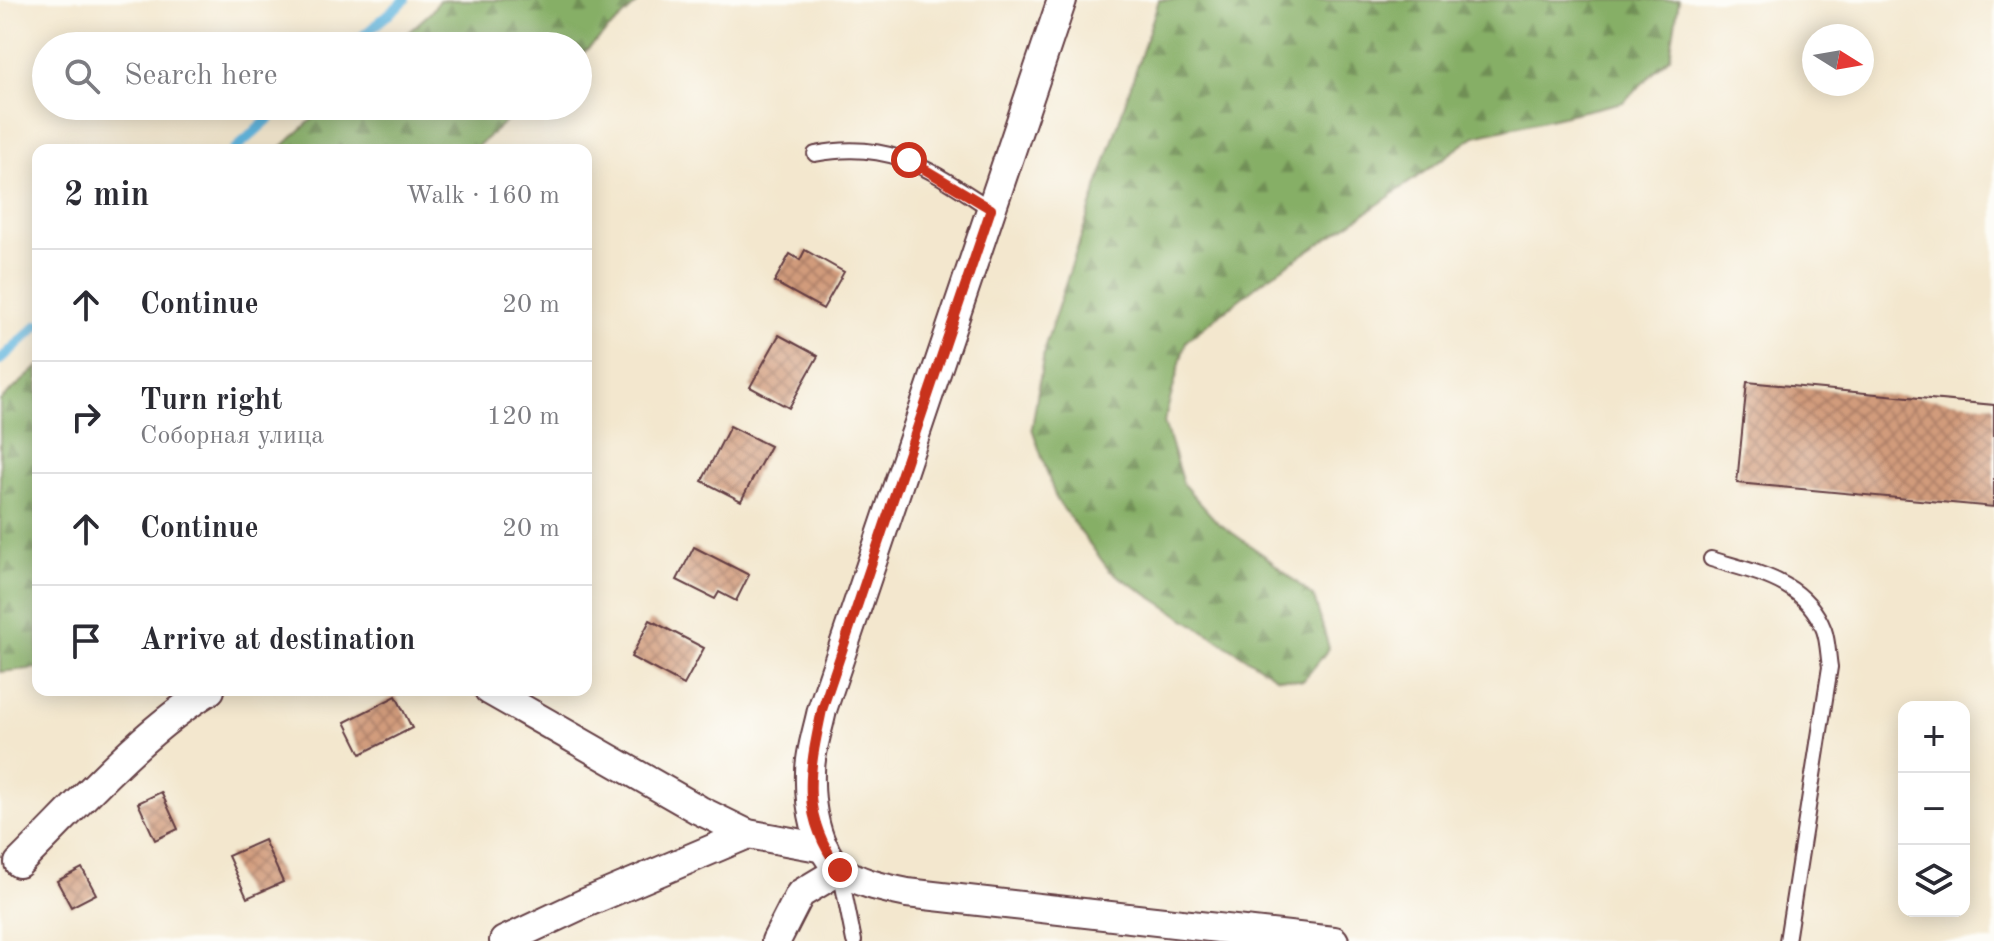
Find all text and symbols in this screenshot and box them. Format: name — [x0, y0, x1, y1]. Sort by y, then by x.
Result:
north arrow — [1802, 24, 1874, 96]
search box — [32, 32, 592, 120]
icon: search — [60, 54, 104, 98]
text: Search here — [124, 61, 278, 91]
route start — [891, 142, 927, 178]
text: 2 min — [64, 179, 149, 213]
text: Walk · 160 m — [406, 183, 560, 209]
icon: ahead — [64, 283, 108, 327]
text: Continue — [140, 290, 259, 320]
text: 20 m — [502, 292, 560, 318]
text: Turn right — [140, 386, 282, 416]
icon: right — [64, 395, 108, 439]
text: 120 m — [487, 404, 560, 430]
text: Соборная улица — [140, 423, 324, 449]
icon: ahead — [64, 507, 108, 551]
text: Continue — [140, 514, 259, 544]
text: 20 m — [502, 516, 560, 542]
icon: arrive — [64, 619, 108, 663]
text: Arrive at destination — [140, 626, 415, 656]
map controls — [1898, 701, 1970, 917]
button: + — [1898, 701, 1970, 773]
button: − — [1898, 773, 1970, 845]
button: layers — [1898, 845, 1970, 917]
route end — [822, 852, 858, 888]

